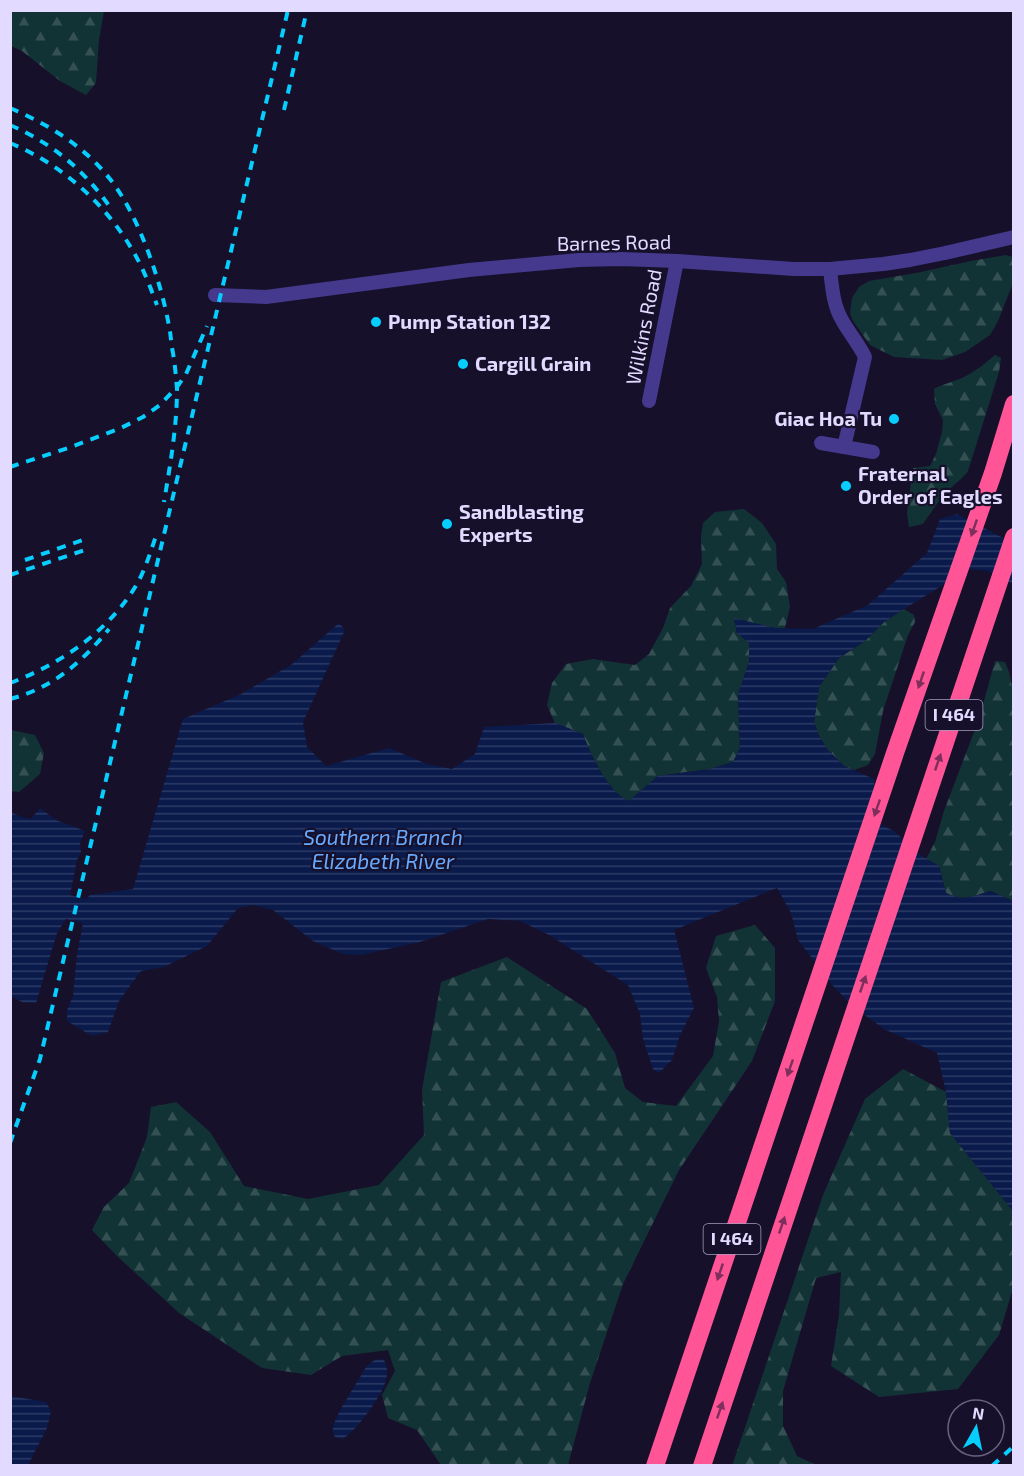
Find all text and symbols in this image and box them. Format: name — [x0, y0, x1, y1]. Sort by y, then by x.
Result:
street label: Barnes Road — [557, 229, 671, 255]
street label: Wilkins Road — [620, 267, 666, 387]
place label: Pump Station 132 — [388, 309, 551, 333]
marker: Pump Station 132 — [369, 315, 383, 329]
place label: Cargill Grain — [475, 351, 591, 375]
marker: Cargill Grain — [456, 357, 470, 371]
place label: Giac Hoa Tu — [774, 406, 882, 430]
marker: Giac Hoa Tu — [887, 412, 901, 426]
place label: Fraternal Order of Eagles — [858, 461, 1003, 508]
marker: Fraternal Order of Eagles — [839, 479, 853, 493]
place label: Sandblasting Experts — [459, 499, 584, 546]
marker: Sandblasting Experts — [440, 517, 454, 531]
one-way arrow — [968, 520, 978, 538]
one-way arrow — [915, 671, 925, 689]
road number: I 464 — [926, 700, 982, 730]
one-way arrow — [934, 753, 944, 771]
one-way arrow — [871, 800, 881, 818]
water label: Southern Branch Elizabeth River — [303, 824, 463, 873]
one-way arrow — [859, 975, 869, 993]
one-way arrow — [784, 1059, 794, 1077]
one-way arrow — [778, 1216, 788, 1234]
road number: I 464 — [704, 1224, 760, 1254]
one-way arrow — [715, 1263, 725, 1281]
north arrow — [946, 1398, 1006, 1458]
one-way arrow — [716, 1401, 726, 1419]
text: N — [971, 1402, 986, 1423]

